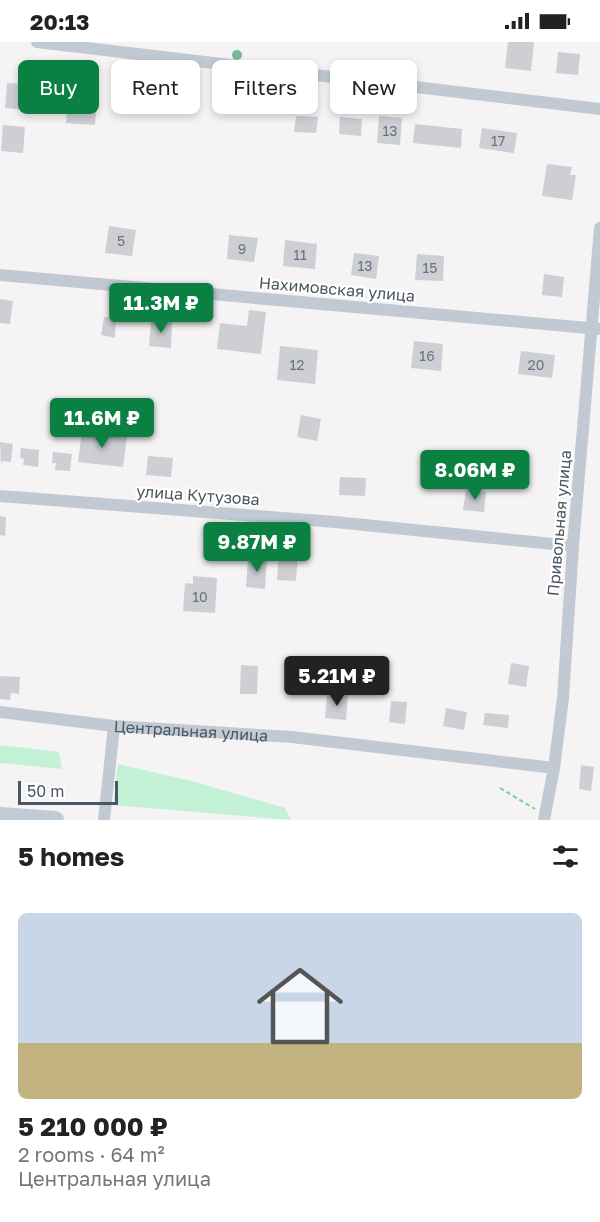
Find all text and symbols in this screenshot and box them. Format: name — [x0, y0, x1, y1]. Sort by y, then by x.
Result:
text: 20:13 — [30, 8, 90, 35]
chip: Buy — [18, 60, 99, 114]
chip: Rent — [111, 60, 200, 114]
chip: Filters — [212, 60, 318, 114]
chip: New — [330, 60, 417, 114]
house number: 13 — [383, 122, 397, 139]
house number: 17 — [491, 132, 505, 149]
house number: 5 — [117, 232, 125, 249]
house number: 9 — [238, 240, 246, 257]
house number: 11 — [293, 246, 307, 263]
house number: 13 — [358, 257, 372, 274]
house number: 15 — [423, 259, 437, 276]
street label: Нахимовская улица — [258, 272, 416, 306]
pin: 11.3M ₽ — [106, 283, 216, 334]
text: 11.3M ₽ — [123, 290, 199, 314]
house number: 16 — [419, 347, 435, 364]
house number: 12 — [290, 356, 304, 373]
house number: 20 — [528, 356, 544, 373]
pin: 11.6M ₽ — [47, 398, 157, 449]
text: 11.6M ₽ — [64, 405, 140, 429]
street label: Привольная улица — [543, 449, 575, 597]
pin: 8.06M ₽ — [420, 450, 530, 501]
text: 8.06M ₽ — [434, 457, 516, 481]
street label: улица Кутузова — [136, 481, 260, 509]
pin: 9.87M ₽ — [202, 522, 312, 573]
text: 9.87M ₽ — [217, 529, 297, 553]
house number: 10 — [192, 588, 208, 605]
pin: 5.21M ₽ — [282, 656, 392, 707]
text: 5.21M ₽ — [298, 663, 376, 687]
street label: Центральная улица — [113, 716, 269, 746]
scale bar — [18, 778, 118, 806]
text: 50 m — [27, 781, 64, 801]
icon: filters — [549, 840, 582, 873]
text: 5 homes — [18, 841, 124, 872]
icon: home — [246, 952, 354, 1060]
text: 5 210 000 ₽ — [18, 1111, 168, 1142]
text: 2 rooms · 64 m² — [18, 1142, 165, 1166]
text: Центральная улица — [18, 1166, 211, 1190]

